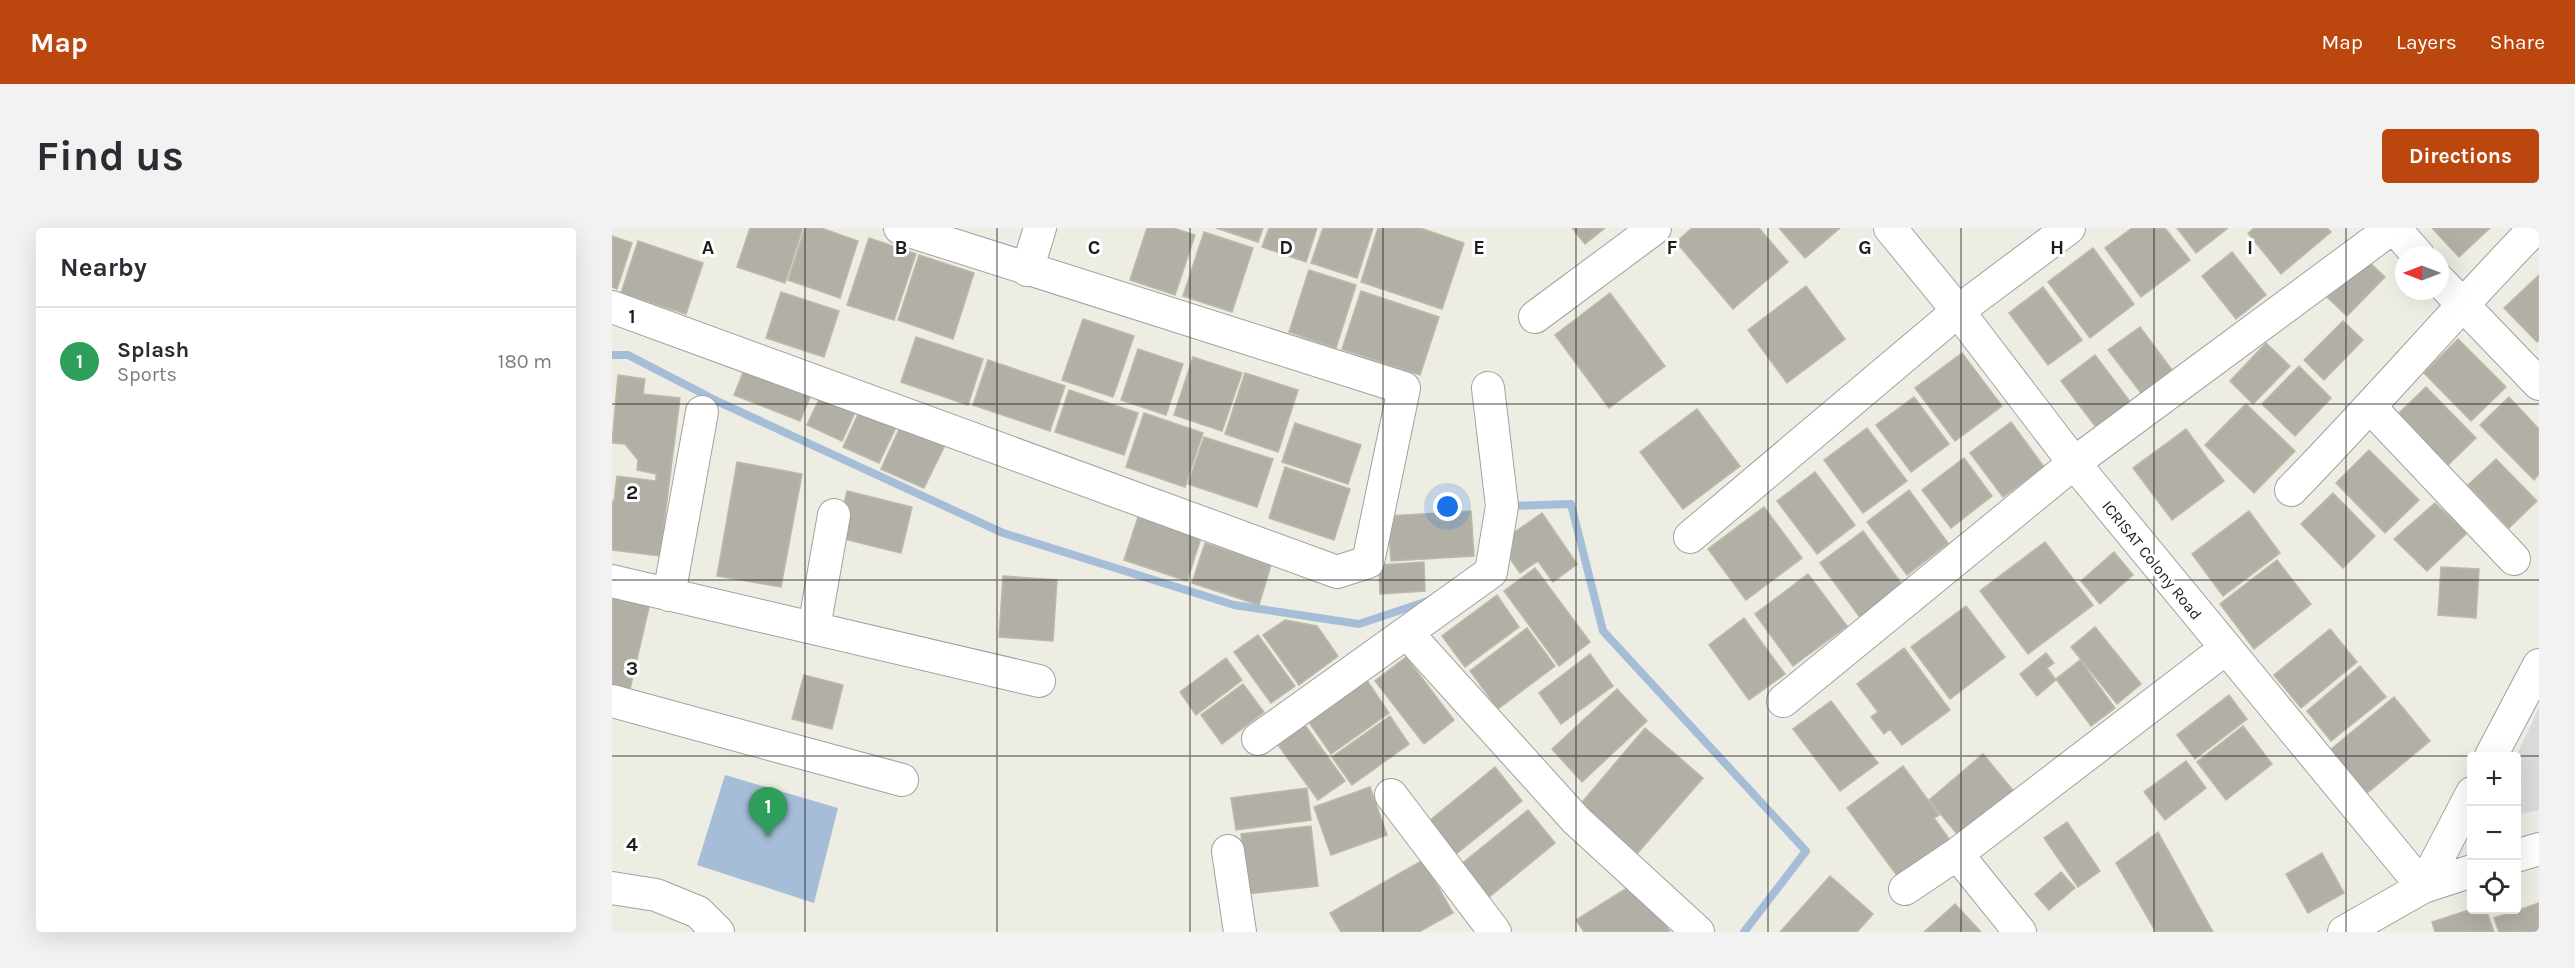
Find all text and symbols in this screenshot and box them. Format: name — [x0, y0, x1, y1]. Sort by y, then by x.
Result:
text: Map — [30, 26, 88, 59]
text: Map — [2321, 30, 2363, 54]
text: Layers — [2396, 30, 2457, 54]
text: Share — [2490, 30, 2545, 54]
button: Directions — [2382, 129, 2539, 183]
text: Find us — [36, 131, 184, 181]
text: A — [702, 236, 715, 259]
text: B — [895, 236, 907, 259]
text: C — [1088, 236, 1100, 259]
text: D — [1279, 236, 1293, 259]
text: E — [1473, 236, 1485, 259]
text: F — [1667, 236, 1678, 259]
text: G — [1858, 236, 1872, 259]
text: H — [2050, 236, 2064, 259]
text: I — [2247, 236, 2253, 259]
north arrow — [2395, 246, 2449, 300]
text: Nearby — [60, 252, 147, 283]
text: 1 — [628, 305, 636, 328]
text: Splash — [117, 337, 189, 363]
text: 1 — [76, 350, 83, 373]
text: 180 m — [498, 350, 552, 373]
text: Sports — [117, 363, 177, 386]
text: 2 — [626, 481, 638, 504]
your location — [1433, 492, 1462, 521]
street label: ICRISAT Colony Road — [2098, 496, 2206, 624]
text: 3 — [626, 657, 638, 680]
map controls — [2467, 752, 2521, 914]
button: + — [2467, 752, 2521, 806]
pin: 1 — [748, 788, 788, 837]
button: − — [2467, 806, 2521, 860]
text: 4 — [626, 833, 638, 856]
button: locate — [2467, 860, 2521, 914]

